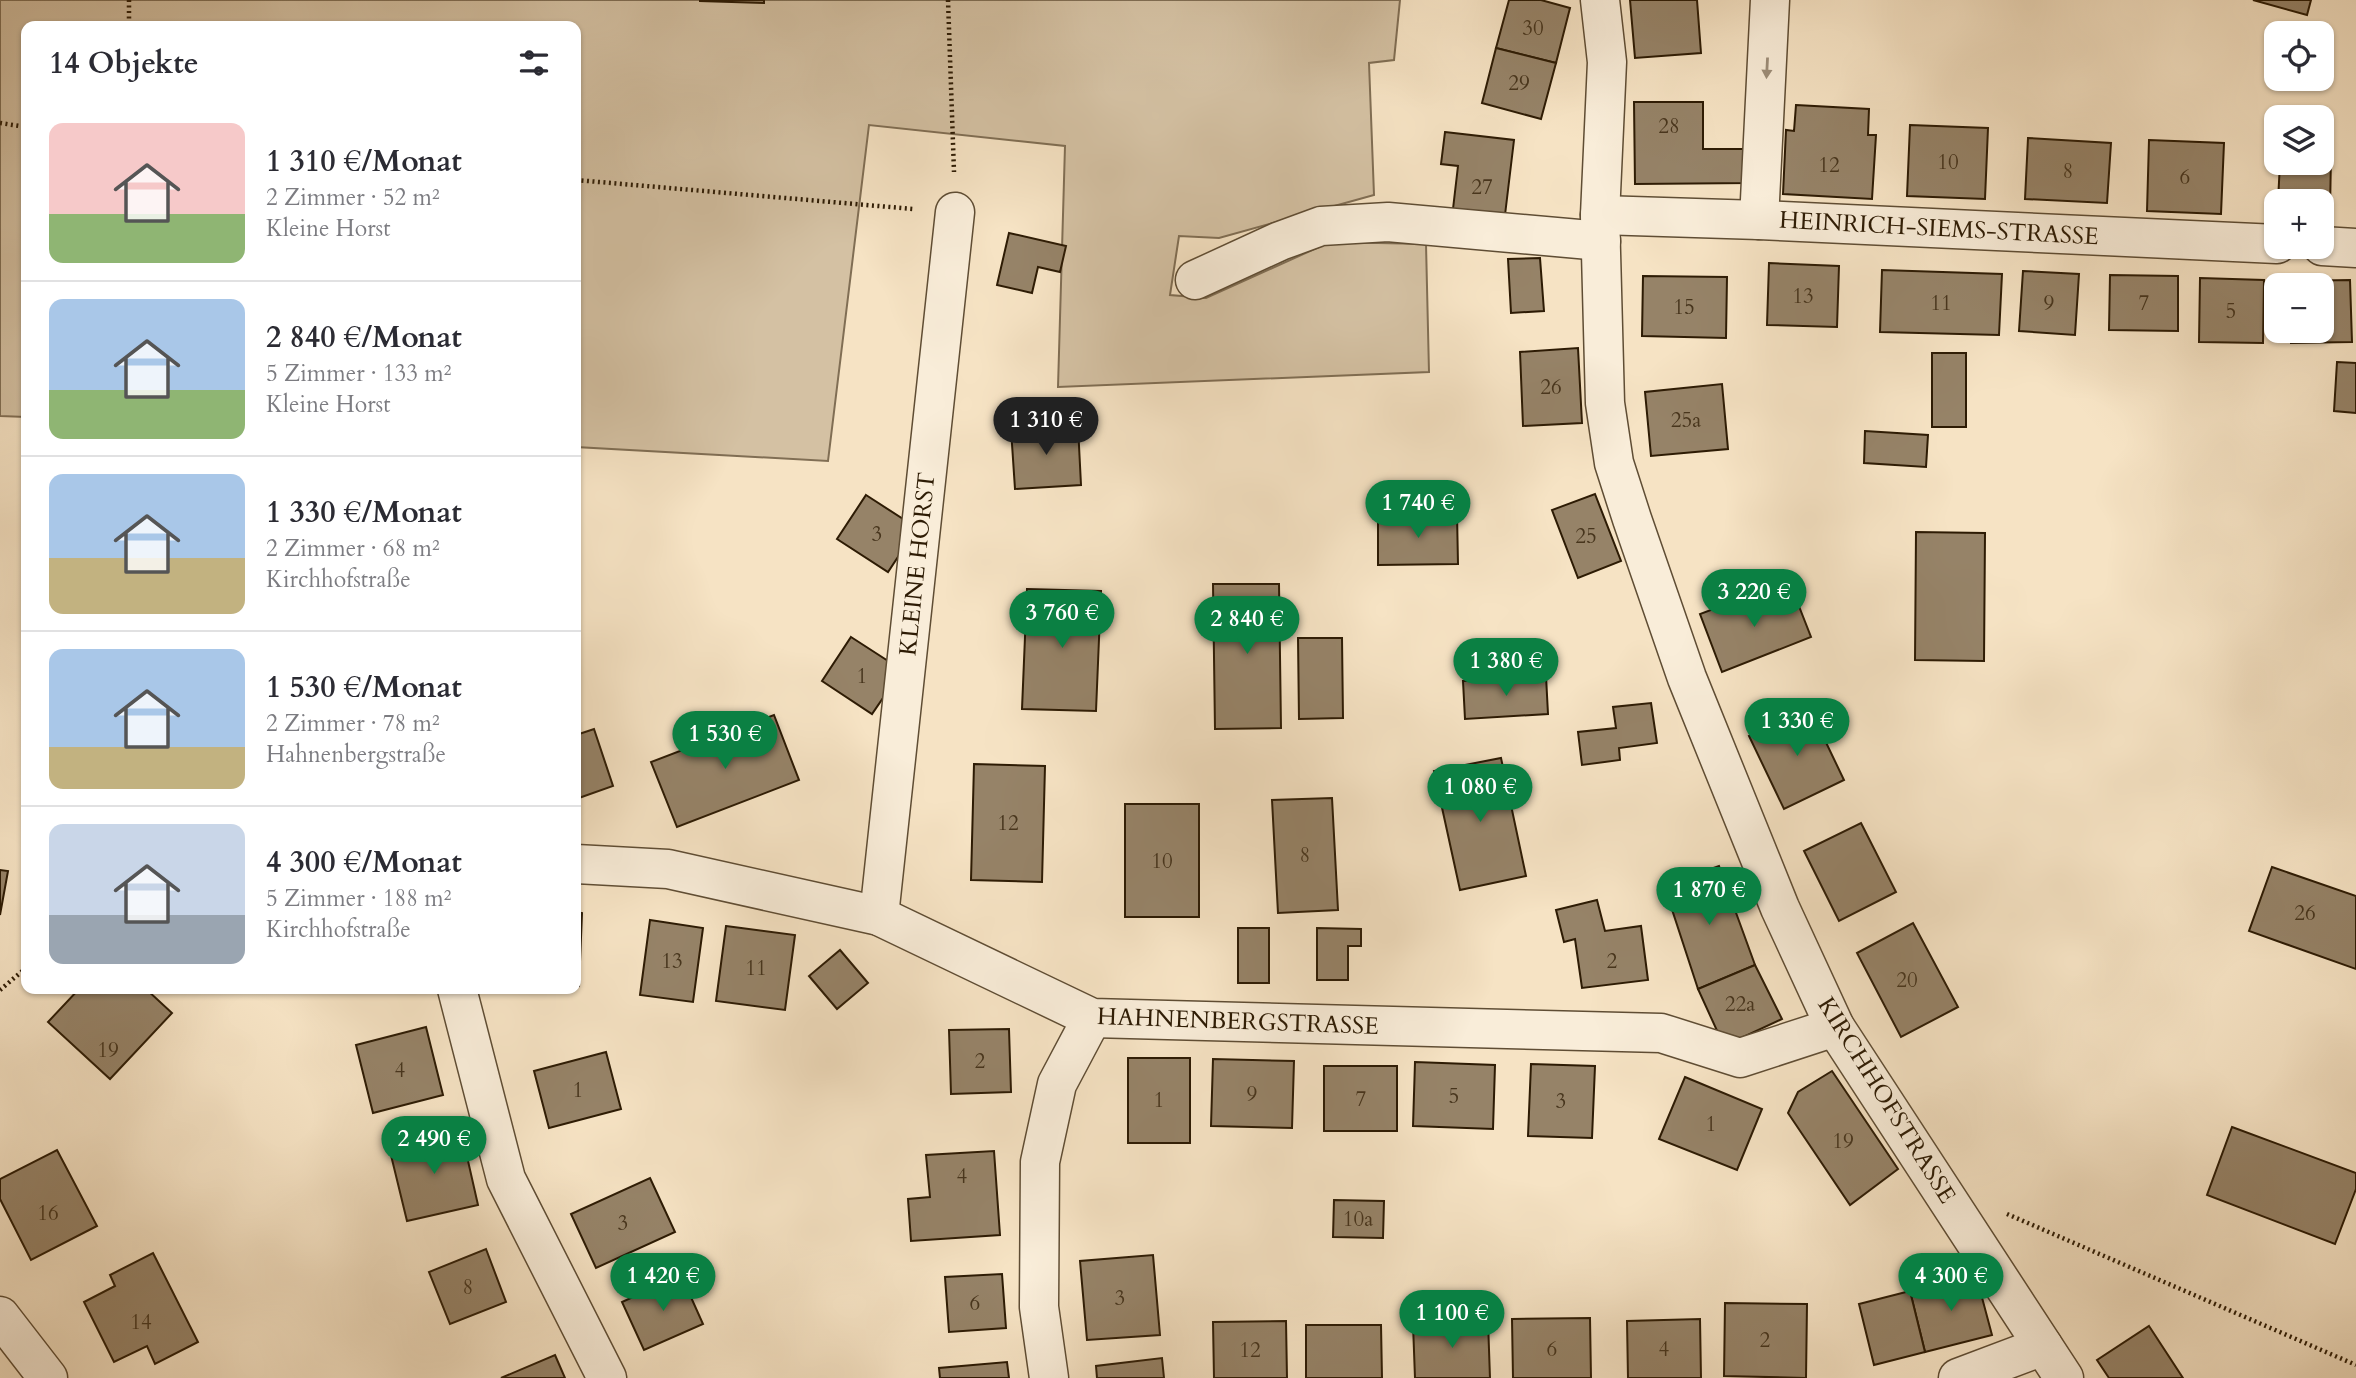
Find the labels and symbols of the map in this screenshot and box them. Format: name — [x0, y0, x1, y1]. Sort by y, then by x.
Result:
house number: 30 — [1522, 14, 1544, 43]
one-way arrow — [1761, 57, 1772, 79]
house number: 29 — [1508, 69, 1530, 98]
house number: 28 — [1658, 112, 1680, 141]
house number: 10 — [1937, 148, 1959, 177]
house number: 12 — [1818, 151, 1840, 180]
house number: 8 — [2063, 157, 2073, 186]
house number: 6 — [2180, 163, 2190, 192]
house number: 27 — [1471, 173, 1493, 202]
street label: HEINRICH-SIEMS-STRASSE — [1778, 204, 2100, 253]
house number: 13 — [1792, 282, 1814, 311]
house number: 11 — [1930, 289, 1952, 318]
house number: 9 — [2044, 289, 2055, 318]
house number: 7 — [2139, 289, 2150, 318]
house number: 15 — [1673, 293, 1695, 322]
house number: 5 — [2226, 297, 2236, 326]
house number: 26 — [1540, 373, 1562, 402]
pin: 1 310 € — [981, 398, 1111, 457]
house number: 25a — [1671, 406, 1701, 435]
street label: KLEINE HORST — [891, 471, 944, 657]
pin: 1 740 € — [1353, 480, 1483, 540]
house number: 3 — [872, 520, 882, 549]
house number: 25 — [1575, 522, 1597, 551]
pin: 3 220 € — [1689, 570, 1819, 629]
pin: 3 760 € — [997, 590, 1127, 650]
pin: 2 840 € — [1182, 596, 1312, 656]
pin: 1 380 € — [1441, 638, 1571, 698]
house number: 1 — [857, 662, 867, 691]
pin: 1 330 € — [1732, 698, 1862, 758]
pin: 1 530 € — [660, 712, 790, 771]
pin: 1 080 € — [1415, 764, 1545, 824]
house number: 12 — [997, 809, 1019, 838]
house number: 8 — [1300, 841, 1310, 870]
house number: 10 — [1151, 847, 1173, 876]
pin: 1 870 € — [1644, 867, 1774, 927]
house number: 26 — [2294, 899, 2316, 928]
house number: 13 — [661, 947, 683, 976]
house number: 2 — [1607, 947, 1618, 976]
house number: 11 — [745, 954, 767, 983]
house number: 20 — [1896, 966, 1918, 995]
house number: 22a — [1725, 990, 1755, 1019]
street label: KIRCHHOFSTRASSE — [1810, 991, 1964, 1210]
street label: HAHNENBERGSTRASSE — [1097, 1000, 1379, 1043]
house number: 19 — [97, 1036, 119, 1065]
house number: 2 — [975, 1047, 986, 1076]
house number: 4 — [395, 1056, 406, 1085]
house number: 1 — [573, 1076, 583, 1105]
house number: 9 — [1247, 1080, 1258, 1109]
house number: 5 — [1449, 1082, 1459, 1111]
house number: 7 — [1356, 1085, 1367, 1114]
house number: 1 — [1154, 1086, 1164, 1115]
house number: 3 — [1556, 1087, 1566, 1116]
house number: 1 — [1706, 1110, 1716, 1139]
pin: 2 490 € — [369, 1116, 499, 1176]
house number: 19 — [1832, 1127, 1854, 1156]
house number: 4 — [957, 1162, 968, 1191]
house number: 16 — [37, 1199, 59, 1228]
house number: 10a — [1343, 1205, 1373, 1234]
house number: 3 — [618, 1209, 628, 1238]
pin: 1 420 € — [598, 1254, 728, 1313]
pin: 4 300 € — [1886, 1254, 2016, 1313]
house number: 8 — [463, 1273, 473, 1302]
house number: 3 — [1115, 1284, 1125, 1313]
house number: 6 — [970, 1289, 980, 1318]
pin: 1 100 € — [1387, 1290, 1517, 1350]
house number: 14 — [130, 1308, 152, 1337]
house number: 2 — [1760, 1326, 1771, 1355]
house number: 6 — [1547, 1335, 1557, 1364]
house number: 4 — [1659, 1335, 1670, 1364]
house number: 12 — [1239, 1336, 1261, 1365]

